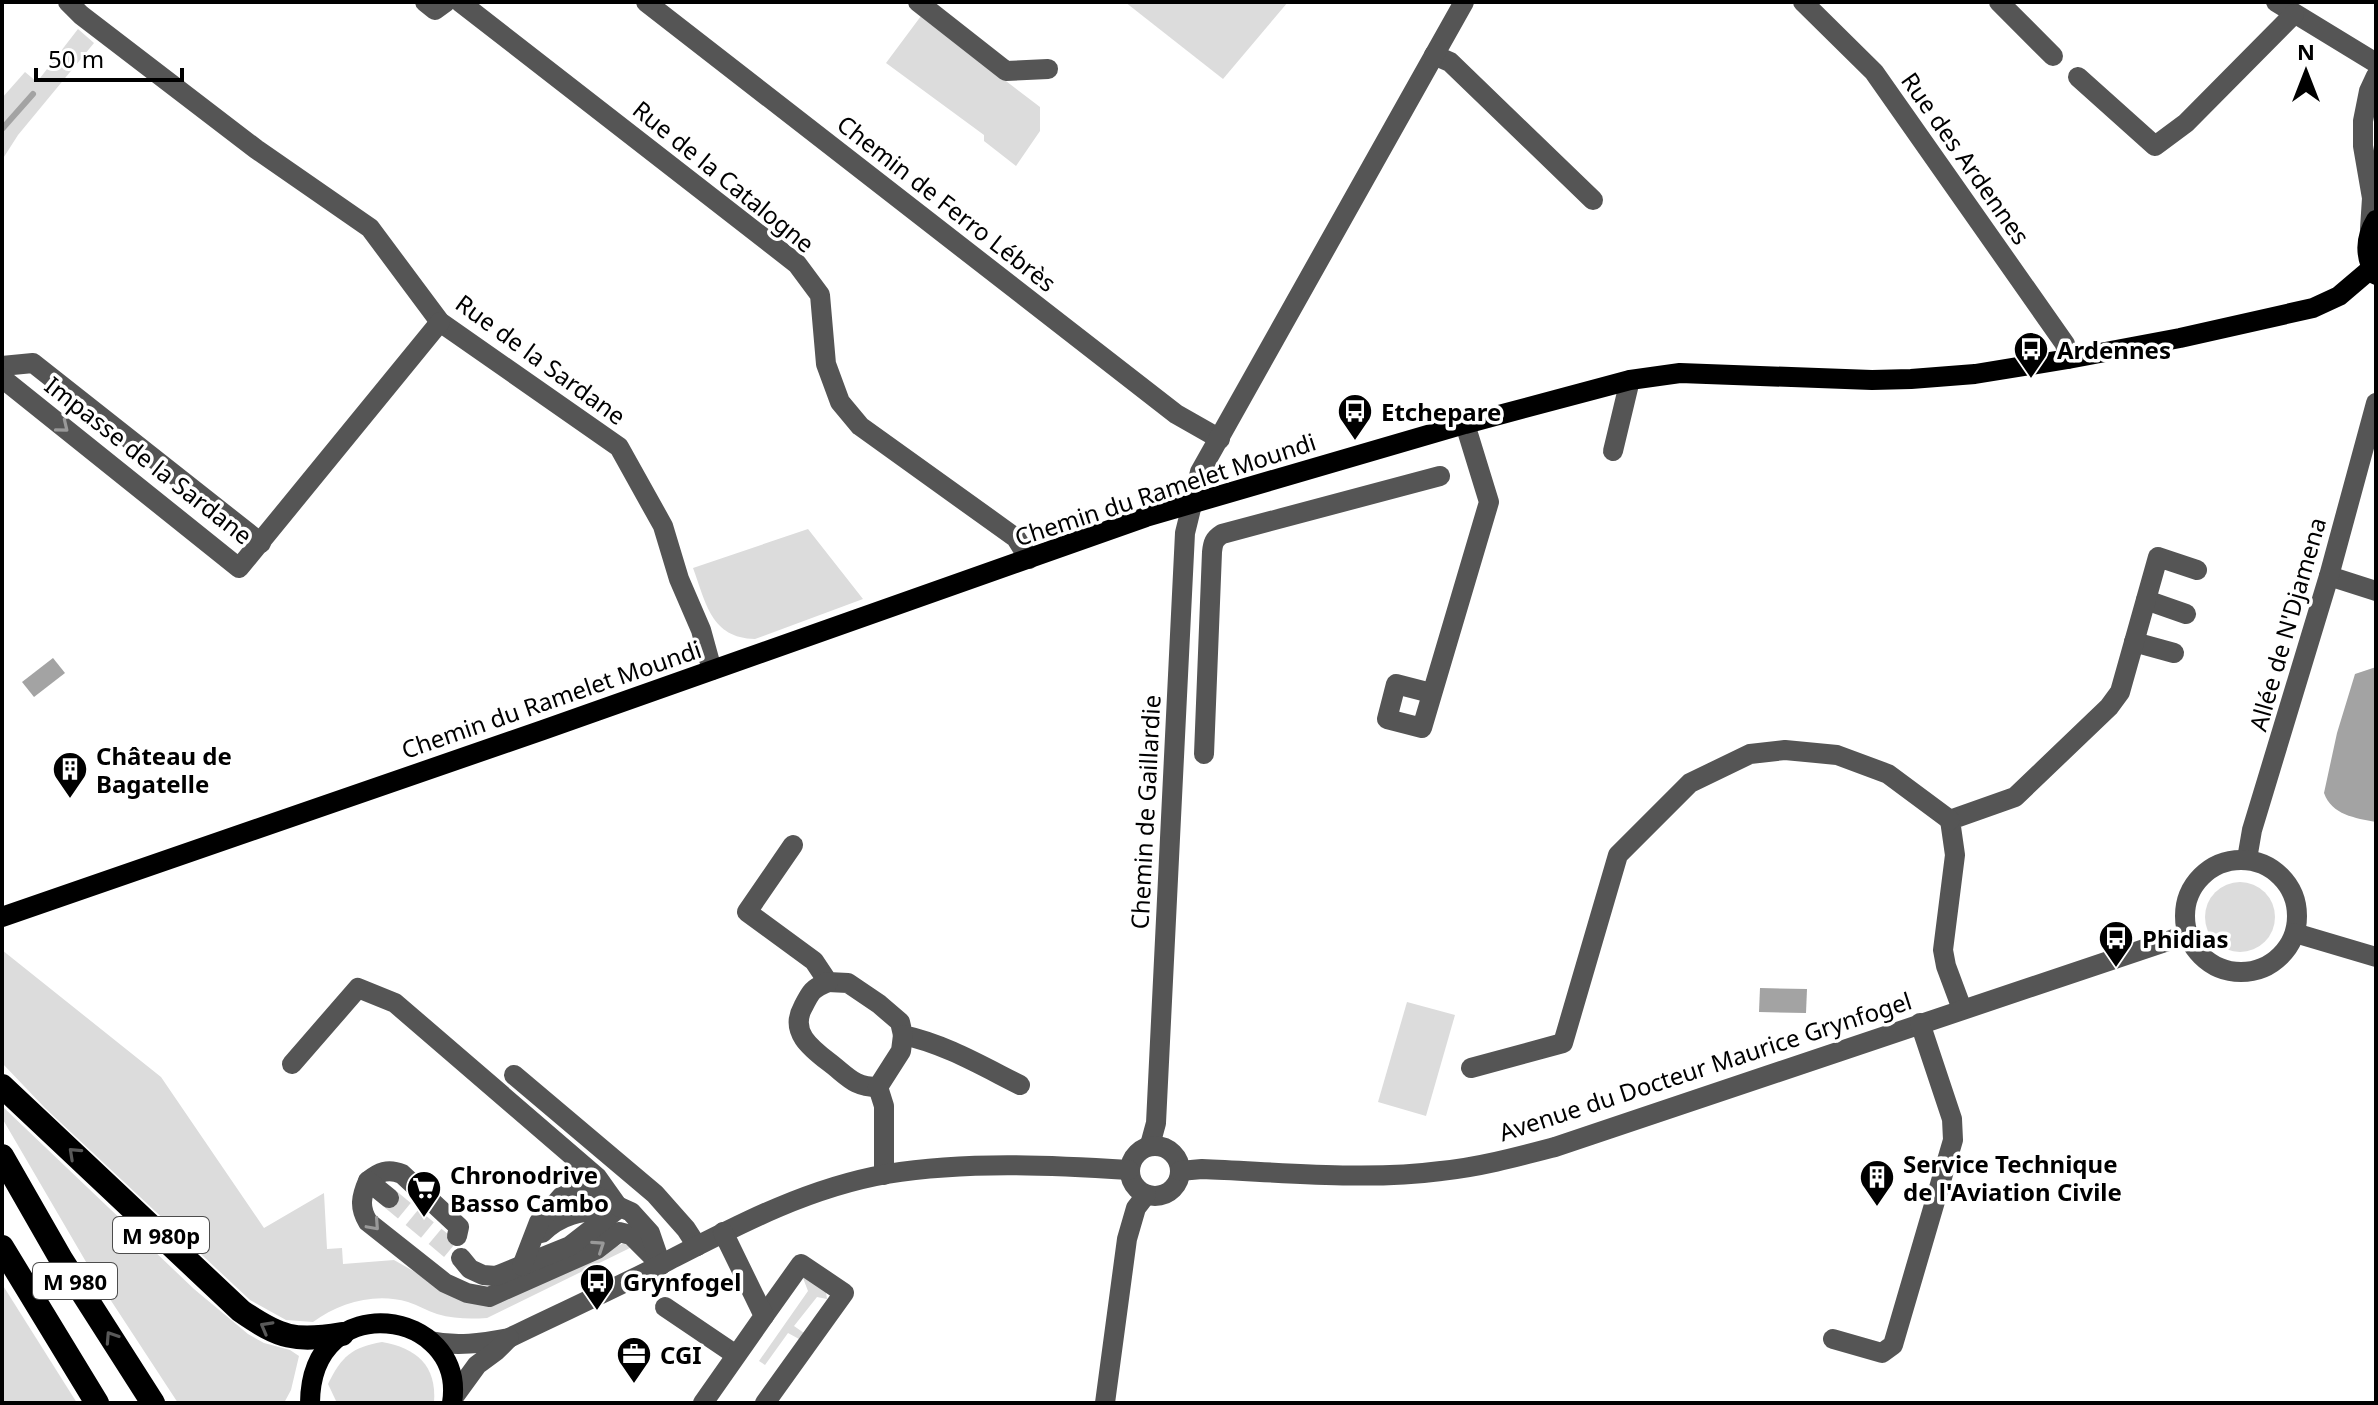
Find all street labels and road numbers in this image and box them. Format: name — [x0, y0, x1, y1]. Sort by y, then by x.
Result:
street label: Rue des Ardennes — [1894, 65, 2038, 251]
street label: Rue de la Catalogne — [626, 93, 822, 259]
street label: Chemin de Ferro Lébrès — [831, 107, 1063, 299]
street label: Rue de la Sardane — [449, 286, 633, 432]
street label: Impasse de la Sardane — [38, 369, 260, 551]
street label: Chemin du Ramelet Moundi — [1010, 425, 1320, 553]
street label: Allée de N'Djamena — [2241, 513, 2333, 735]
street label: Chemin du Ramelet Moundi — [397, 632, 705, 766]
street label: Chemin de Gaillardie — [1122, 694, 1168, 930]
street label: Avenue du Docteur Maurice Grynfogel — [1494, 984, 1916, 1148]
road number: M 980p — [113, 1217, 209, 1253]
road number: M 980 — [33, 1263, 117, 1299]

